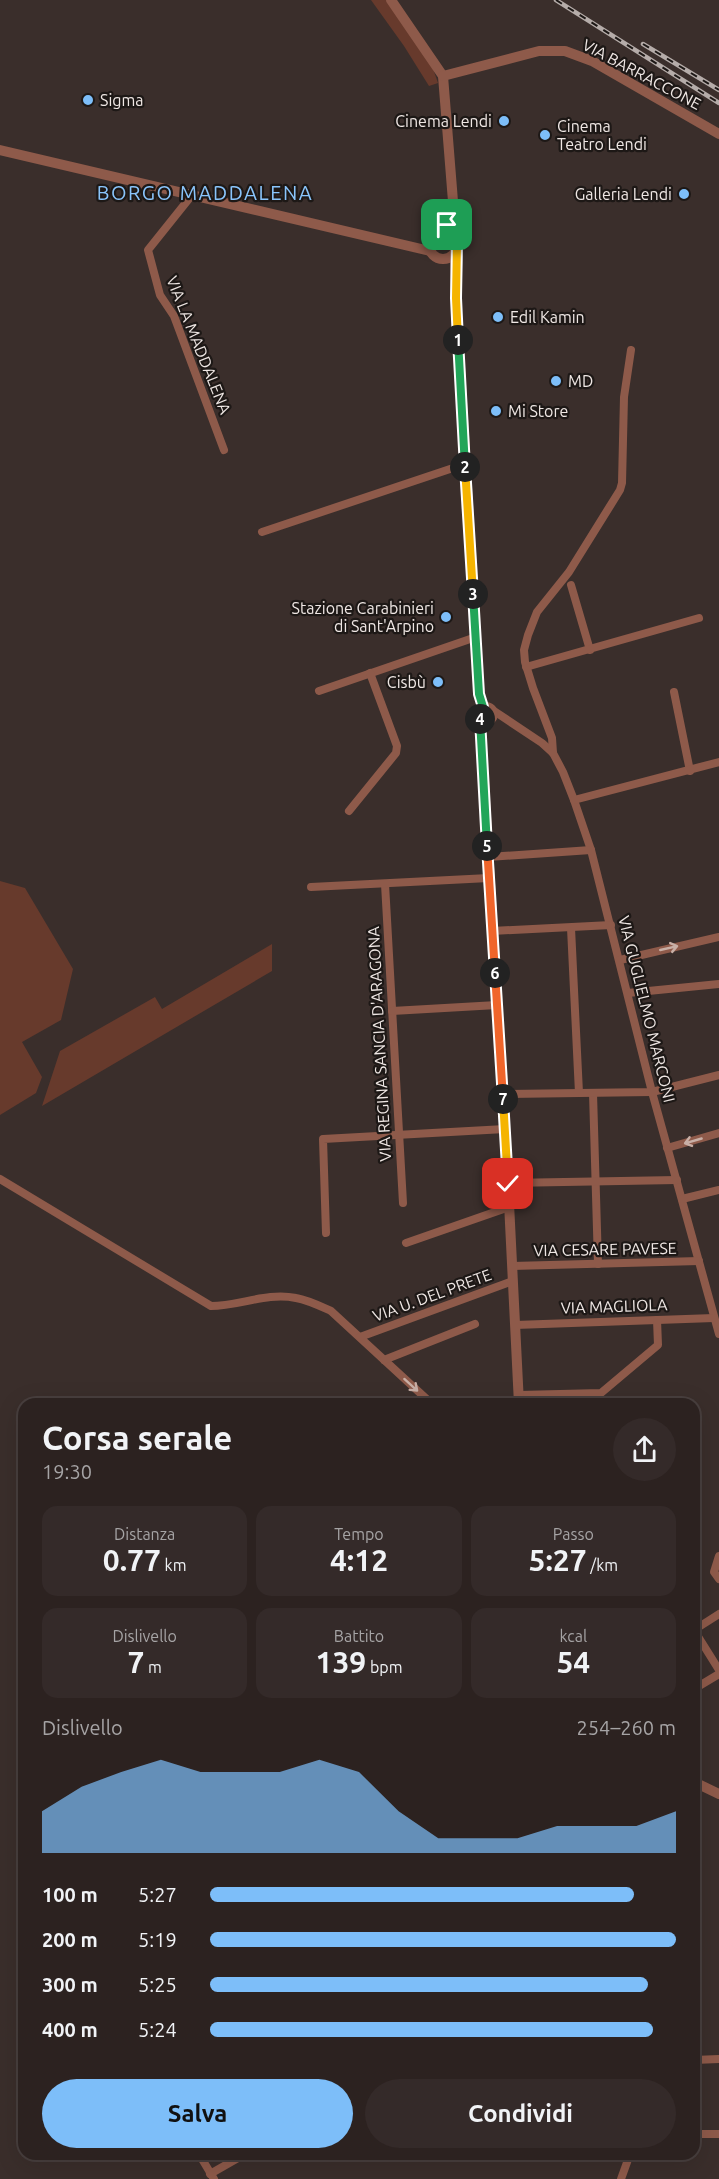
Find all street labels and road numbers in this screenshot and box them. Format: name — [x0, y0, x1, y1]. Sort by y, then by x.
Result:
street label: VIA BARRACCONE — [580, 35, 704, 113]
street label: VIA LA MADDALENA — [163, 273, 235, 417]
street label: VIA GUGLIELMO MARCONI — [615, 914, 679, 1104]
street label: VIA REGINA SANCIA D'ARAGONA — [364, 925, 394, 1162]
street label: VIA CESARE PAVESE — [533, 1239, 677, 1259]
street label: VIA U. DEL PRETE — [370, 1265, 494, 1325]
street label: VIA MAGLIOLA — [560, 1295, 668, 1317]

